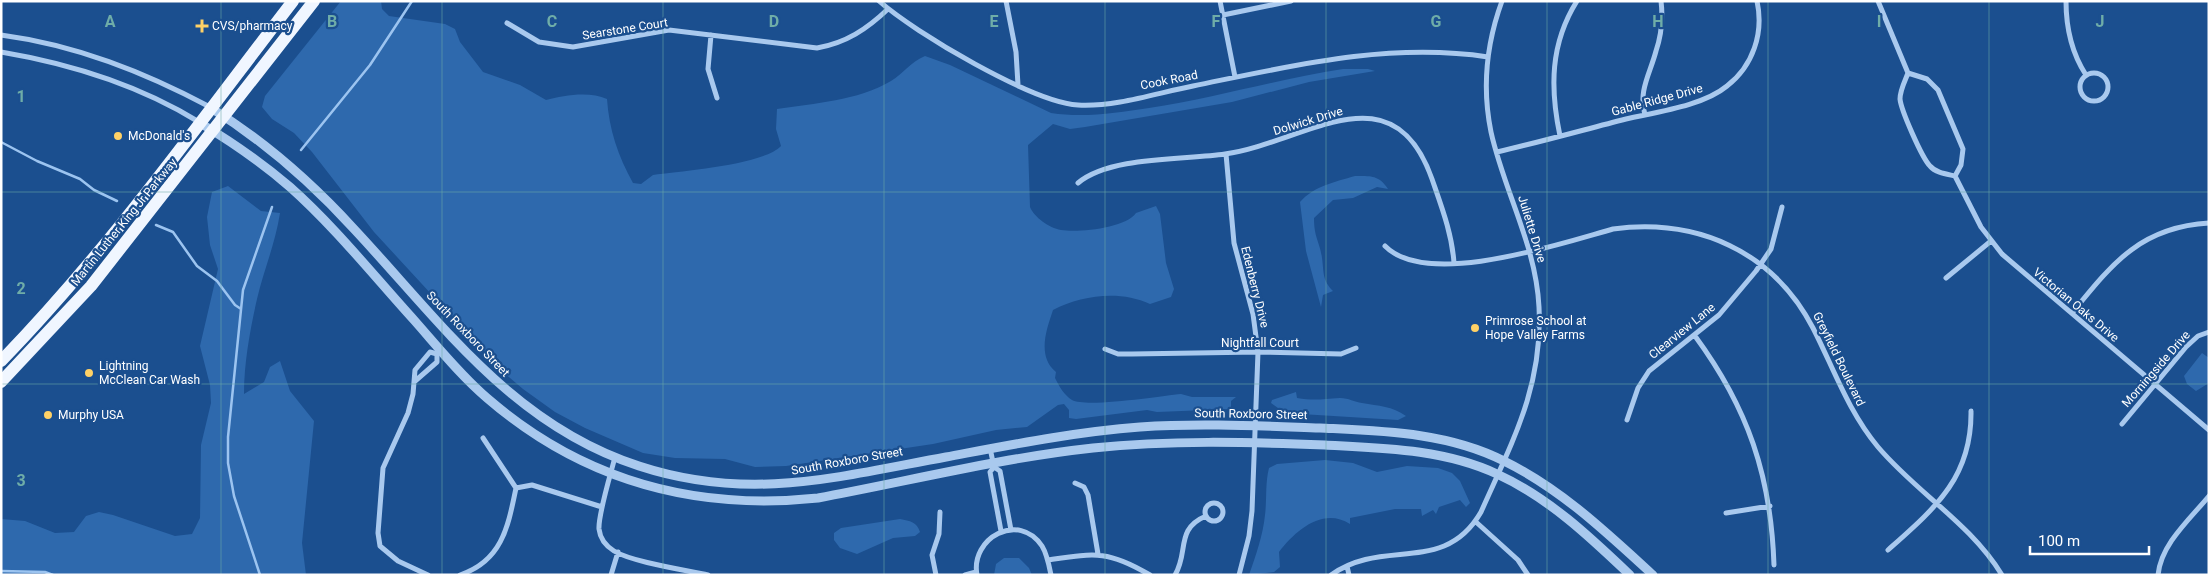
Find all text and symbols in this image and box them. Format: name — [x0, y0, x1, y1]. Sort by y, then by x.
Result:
text: A — [105, 12, 116, 31]
text: B — [327, 12, 337, 31]
text: C — [547, 12, 557, 31]
text: D — [769, 12, 779, 31]
text: E — [990, 12, 999, 31]
text: F — [1212, 12, 1221, 31]
text: G — [1431, 12, 1442, 31]
text: H — [1652, 12, 1664, 31]
text: I — [1877, 12, 1881, 31]
text: J — [2096, 12, 2104, 31]
street label: Searstone Court — [581, 15, 669, 43]
place label: CVS/pharmacy — [212, 19, 293, 33]
marker: CVS/pharmacy — [196, 20, 208, 32]
street label: Cook Road — [1139, 68, 1199, 92]
street label: Gable Ridge Drive — [1610, 81, 1704, 119]
text: 1 — [16, 87, 26, 106]
street label: Dolwick Drive — [1272, 104, 1344, 138]
place label: McDonald's — [128, 129, 190, 143]
marker: McDonald's — [112, 130, 124, 142]
street label: Martin Luther King Jr Parkway — [68, 155, 180, 289]
street label: Juliette Drive — [1515, 194, 1549, 264]
street label: Edenberry Drive — [1238, 245, 1272, 329]
street label: Victorian Oaks Drive — [2030, 265, 2122, 345]
text: 2 — [16, 279, 26, 298]
street label: South Roxboro Street — [424, 288, 512, 380]
street label: Clearview Lane — [1646, 300, 1718, 362]
street label: Greyfield Boulevard — [1810, 310, 1868, 408]
place label: Primrose School at Hope Valley Farms — [1485, 314, 1587, 342]
marker: Primrose School at Hope Valley Farms — [1469, 322, 1481, 334]
street label: Morningside Drive — [2119, 328, 2193, 410]
street label: Nightfall Court — [1221, 336, 1299, 350]
place label: Lightning McClean Car Wash — [99, 359, 200, 387]
marker: Lightning McClean Car Wash — [83, 367, 95, 379]
street label: South Roxboro Street — [1194, 406, 1308, 422]
place label: Murphy USA — [58, 408, 124, 422]
marker: Murphy USA — [42, 409, 54, 421]
street label: South Roxboro Street — [790, 444, 904, 478]
text: 3 — [16, 471, 26, 490]
scale bar — [2030, 524, 2149, 556]
text: 100 m — [2038, 532, 2080, 550]

